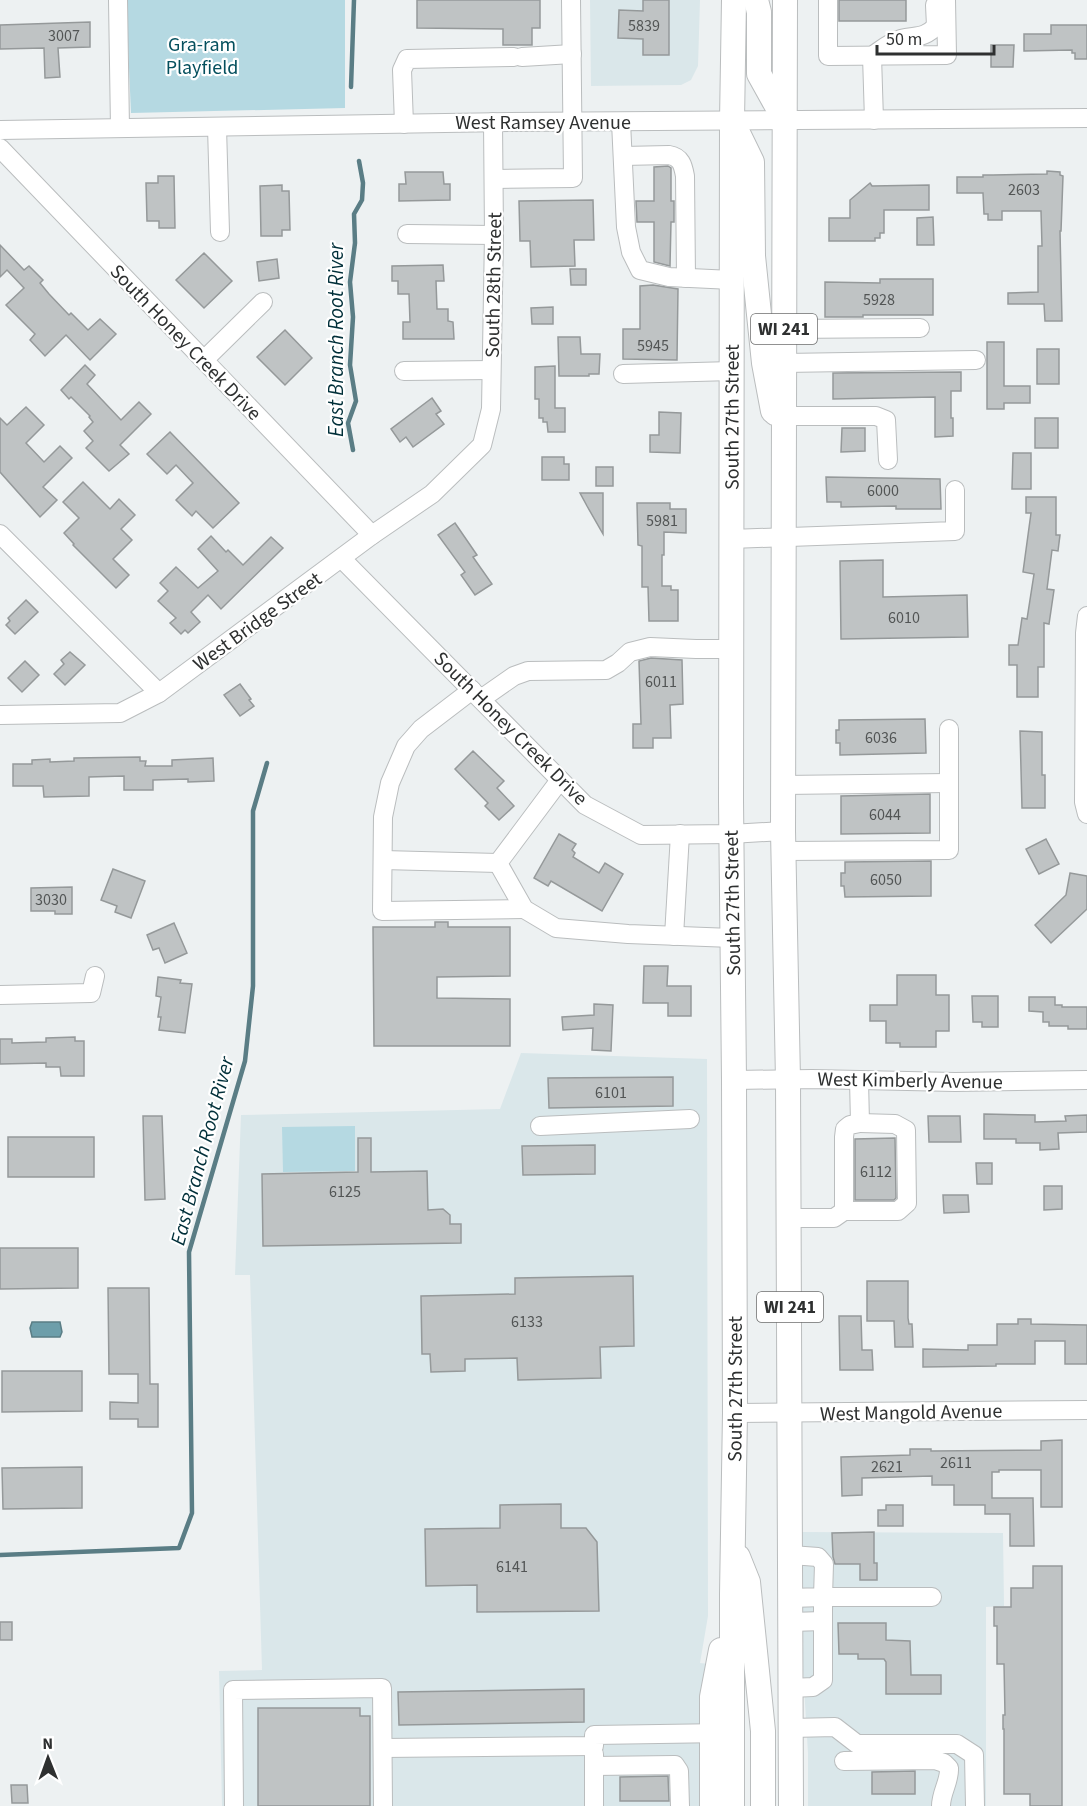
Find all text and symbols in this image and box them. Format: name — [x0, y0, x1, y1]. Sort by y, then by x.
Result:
house number: 5839 — [628, 15, 660, 37]
scale bar — [877, 18, 994, 56]
house number: 3007 — [48, 25, 80, 47]
text: 50 m — [886, 27, 922, 52]
park label: Gra-ram Playfield — [166, 31, 238, 82]
street label: West Ramsey Avenue — [455, 109, 631, 137]
house number: 2603 — [1008, 179, 1040, 201]
street label: South 28th Street — [479, 212, 509, 358]
water label: East Branch Root River — [321, 242, 351, 437]
street label: South Honey Creek Drive — [103, 258, 267, 427]
house number: 5928 — [863, 289, 895, 311]
road number: WI 241 — [751, 314, 817, 344]
house number: 5945 — [637, 335, 669, 357]
street label: South 27th Street — [718, 344, 747, 490]
house number: 6000 — [867, 480, 899, 502]
house number: 5981 — [646, 510, 678, 532]
street label: West Bridge Street — [187, 565, 328, 678]
house number: 6010 — [888, 607, 920, 629]
street label: South Honey Creek Drive — [427, 645, 594, 812]
house number: 6011 — [645, 671, 677, 693]
house number: 6036 — [865, 727, 897, 749]
house number: 6044 — [869, 804, 901, 826]
street label: South 27th Street — [718, 830, 748, 976]
house number: 6050 — [870, 869, 902, 891]
house number: 3030 — [35, 889, 67, 911]
water label: East Branch Root River — [162, 1053, 242, 1249]
street label: West Kimberly Avenue — [817, 1065, 1003, 1097]
house number: 6101 — [595, 1082, 627, 1104]
house number: 6112 — [860, 1161, 892, 1183]
house number: 6125 — [329, 1181, 361, 1203]
road number: WI 241 — [757, 1292, 823, 1322]
house number: 6133 — [511, 1311, 543, 1333]
street label: South 27th Street — [721, 1316, 750, 1462]
street label: West Mangold Avenue — [820, 1397, 1003, 1429]
house number: 2611 — [940, 1452, 972, 1474]
house number: 2621 — [871, 1456, 903, 1478]
house number: 6141 — [496, 1556, 528, 1578]
north arrow — [18, 1728, 78, 1788]
text: N — [42, 1733, 53, 1755]

